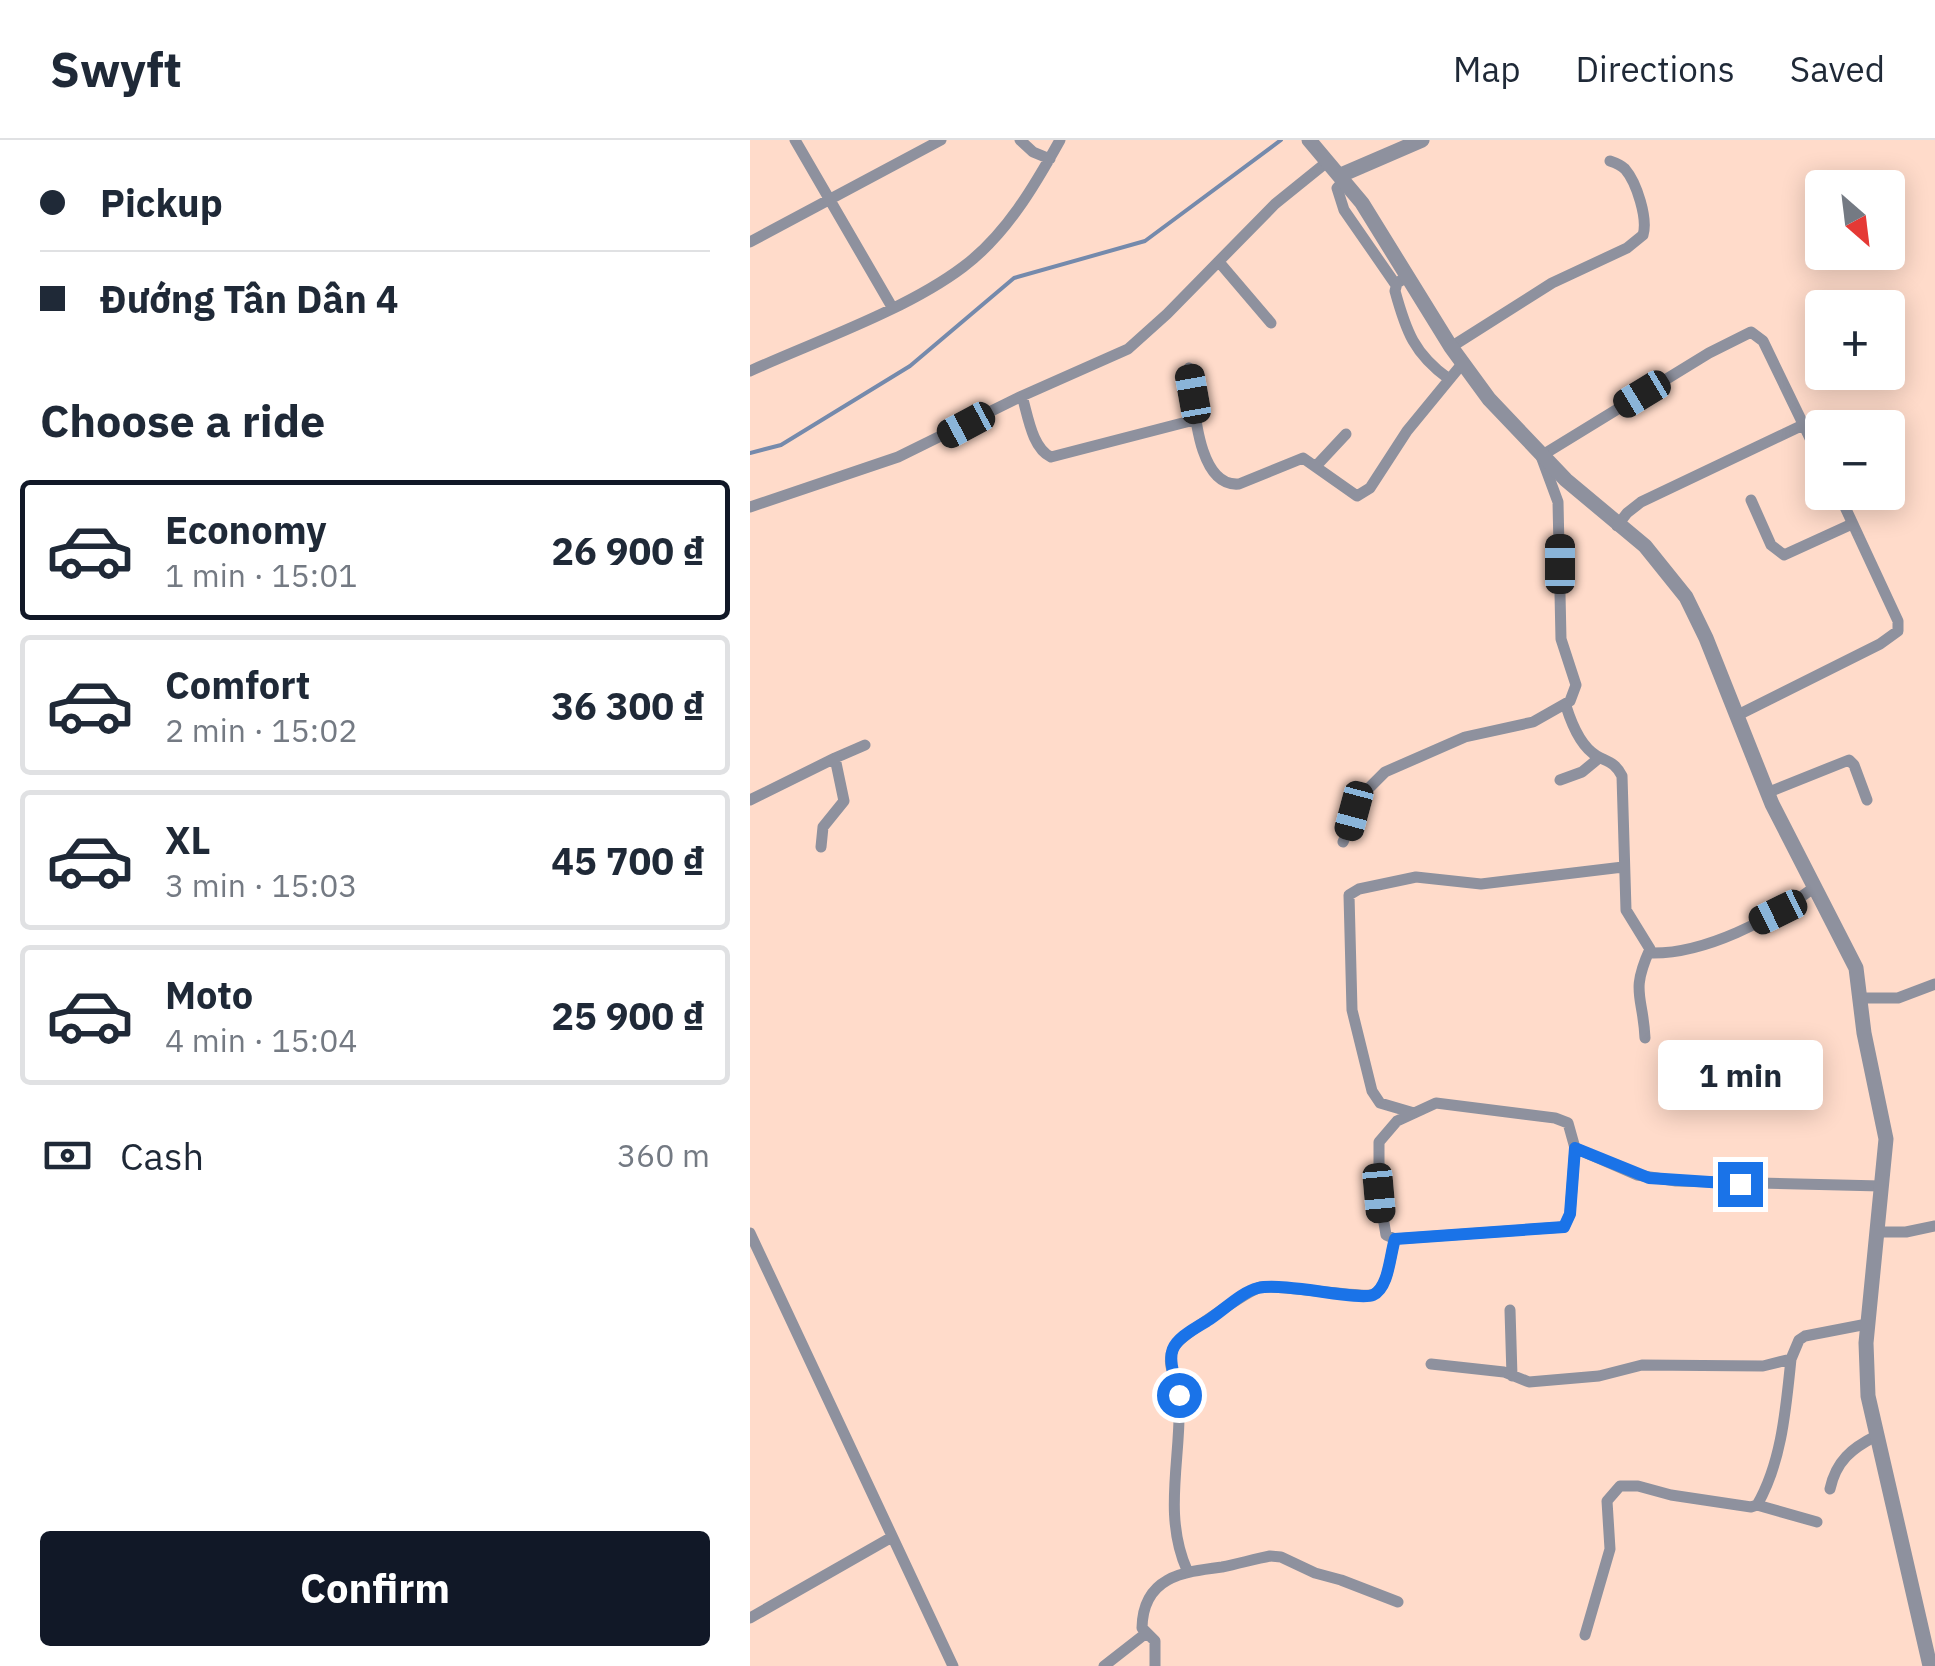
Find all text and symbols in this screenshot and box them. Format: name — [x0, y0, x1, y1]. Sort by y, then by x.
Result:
text: Swyft — [50, 38, 182, 100]
text: Map — [1453, 46, 1521, 92]
text: Directions — [1576, 46, 1735, 92]
text: Saved — [1790, 46, 1885, 92]
north arrow — [1805, 170, 1905, 270]
map controls — [1805, 170, 1905, 510]
text: Pickup — [100, 178, 223, 227]
text: Đướng Tân Dân 4 — [100, 274, 399, 323]
button: + — [1805, 290, 1905, 390]
car — [1173, 362, 1213, 426]
car — [1609, 366, 1675, 422]
text: Choose a ride — [40, 391, 325, 449]
car — [932, 398, 1000, 452]
button: − — [1805, 410, 1905, 510]
icon: car — [45, 505, 135, 595]
text: Economy — [165, 505, 327, 554]
text: 26 900 ₫ — [551, 526, 705, 575]
car — [1545, 534, 1575, 594]
text: 1 min · 15:01 — [165, 554, 358, 596]
icon: car — [45, 660, 135, 750]
text: Comfort — [165, 660, 310, 709]
text: 36 300 ₫ — [551, 681, 705, 730]
text: 2 min · 15:02 — [165, 709, 358, 751]
car — [1332, 778, 1376, 844]
icon: car — [45, 815, 135, 905]
text: XL — [165, 815, 211, 864]
text: 45 700 ₫ — [551, 836, 705, 885]
text: 3 min · 15:03 — [165, 864, 358, 906]
car — [1744, 885, 1812, 939]
icon: car — [45, 970, 135, 1060]
text: Moto — [165, 970, 253, 1019]
text: 25 900 ₫ — [551, 991, 705, 1040]
text: 4 min · 15:04 — [165, 1019, 358, 1061]
callout: 1 min — [1658, 1039, 1822, 1109]
text: 1 min — [1699, 1054, 1782, 1096]
icon: cash — [40, 1128, 95, 1183]
text: Cash — [120, 1131, 204, 1180]
text: 360 m — [617, 1134, 710, 1176]
car — [1361, 1162, 1397, 1224]
route end — [1718, 1162, 1763, 1207]
route start — [1157, 1373, 1202, 1418]
button: Confirm — [40, 1531, 710, 1646]

